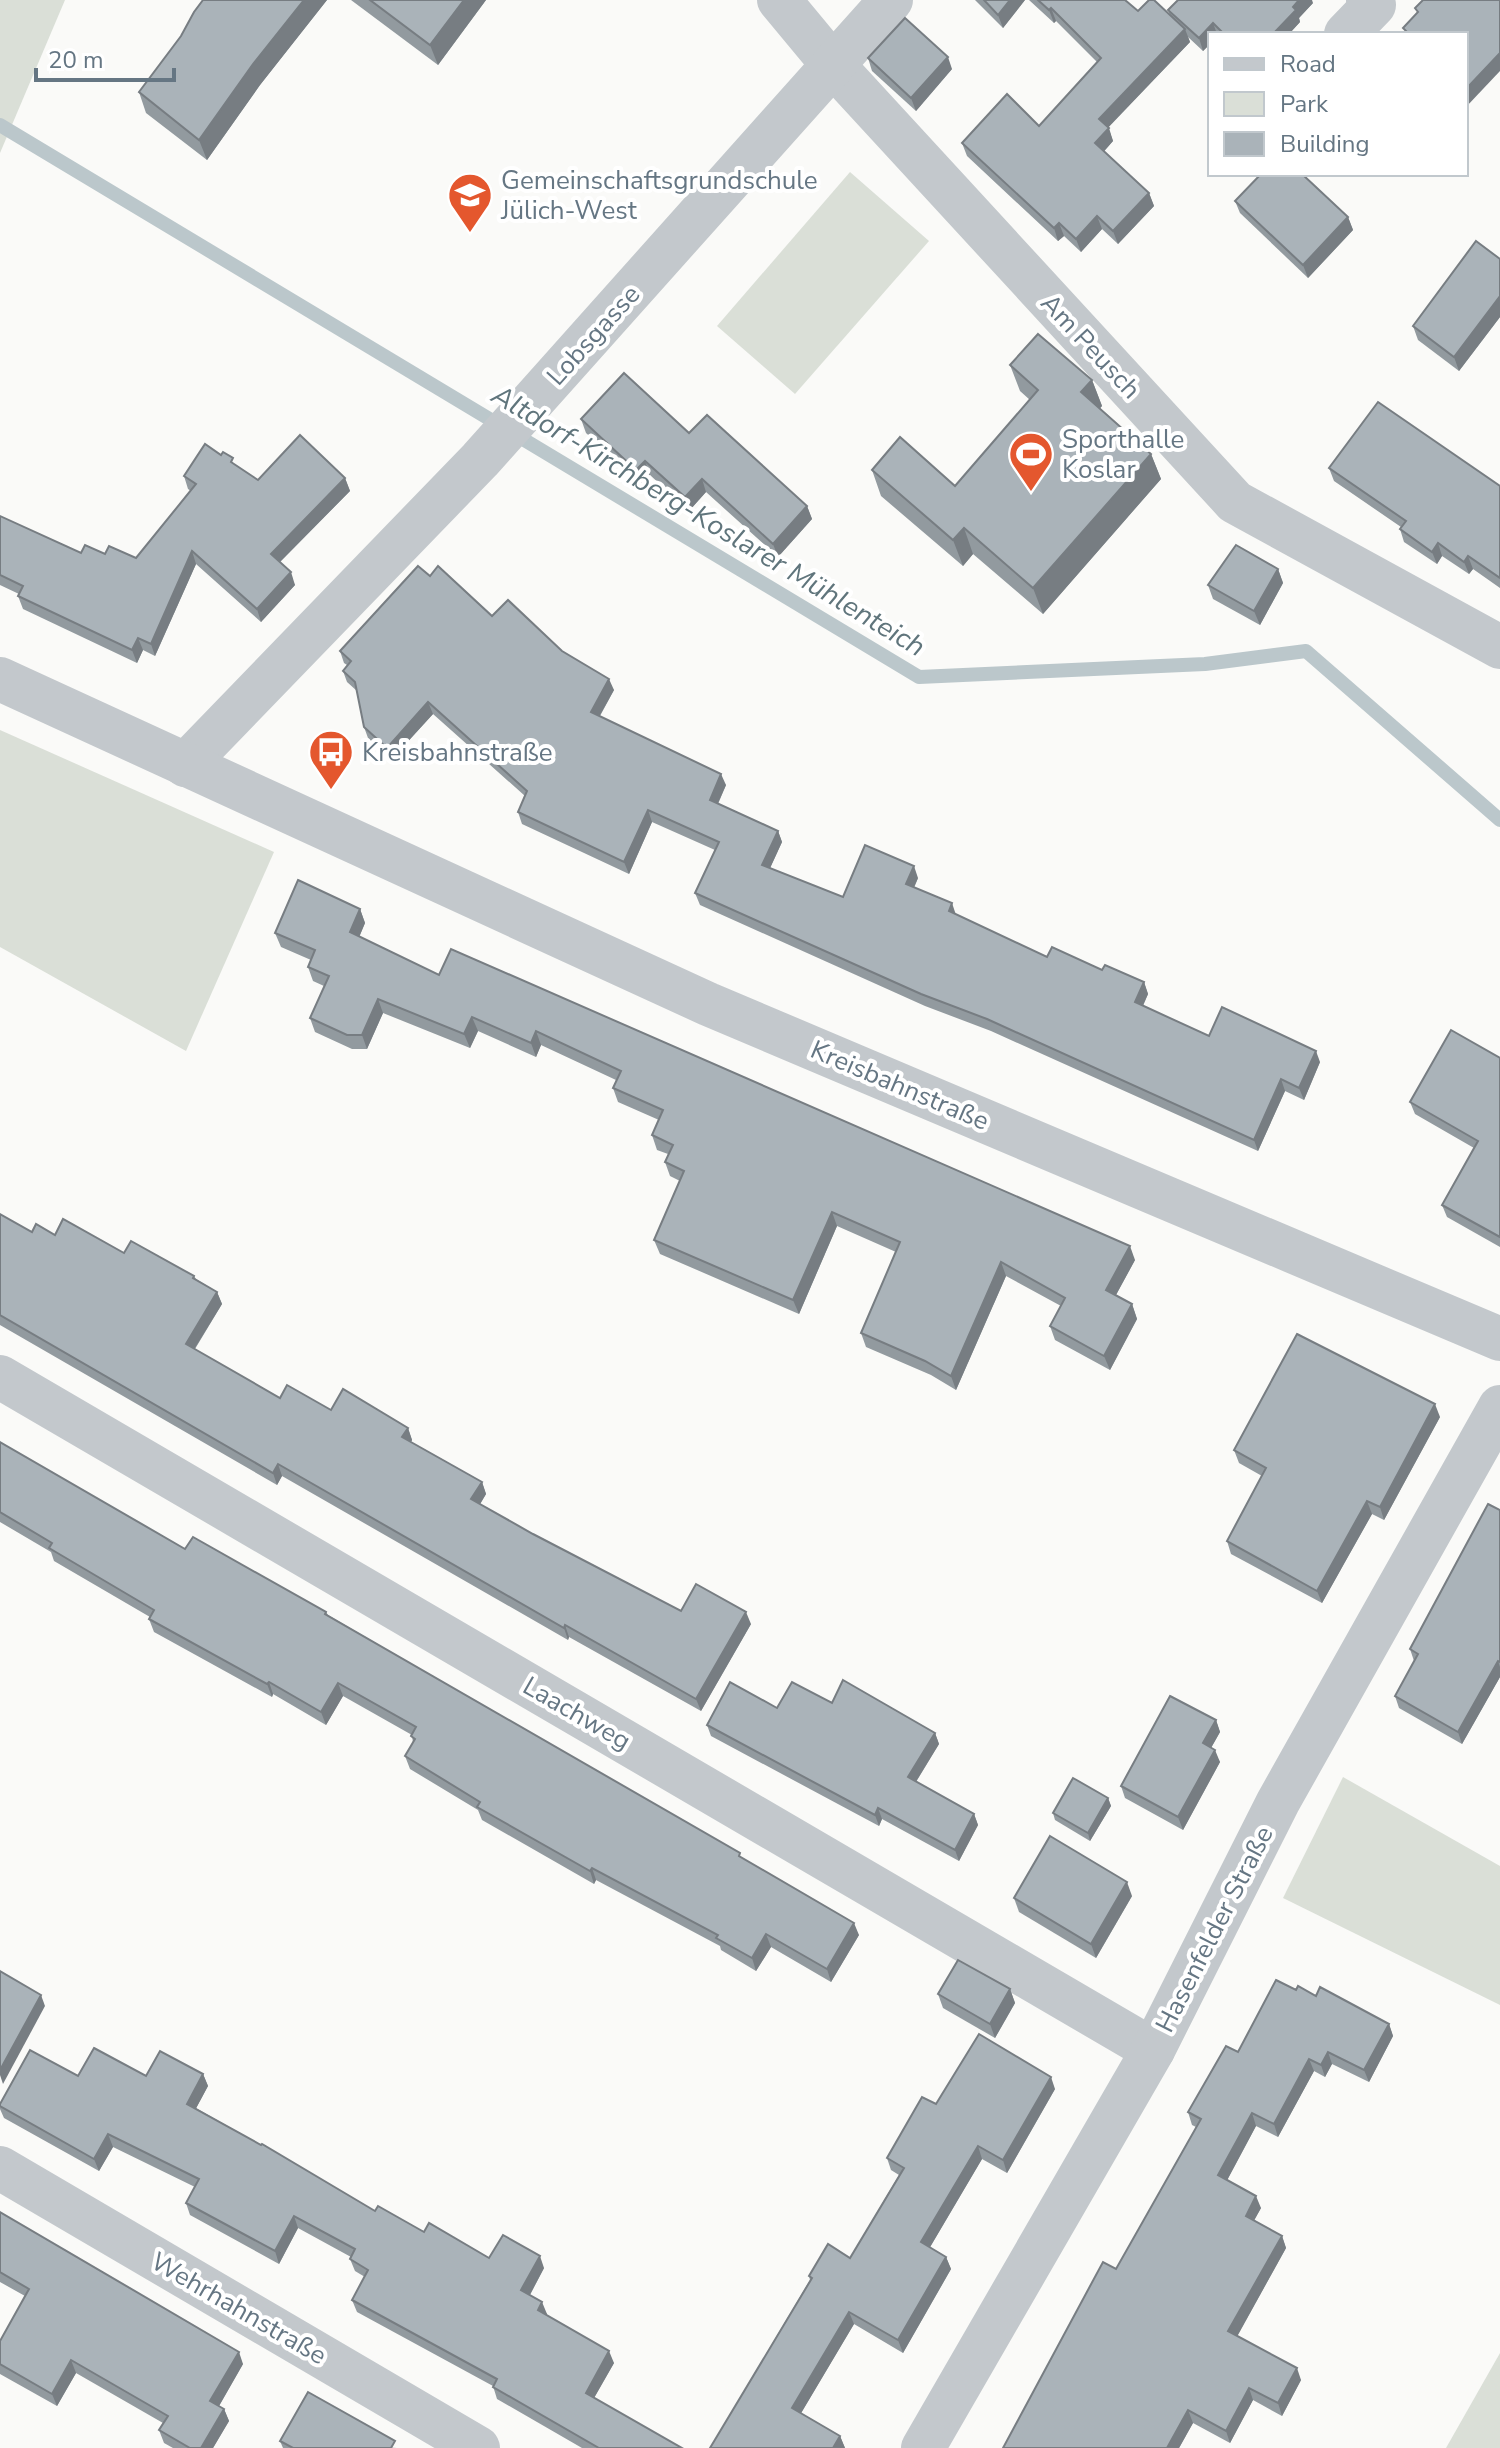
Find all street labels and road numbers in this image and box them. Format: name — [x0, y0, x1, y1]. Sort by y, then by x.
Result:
street label: Lobsgasse — [539, 278, 648, 393]
street label: Am Peusch — [1033, 286, 1148, 406]
street label: Kreisbahnstraße — [805, 1032, 994, 1139]
street label: Laachweg — [516, 1669, 637, 1758]
street label: Hasenfelder Straße — [1147, 1820, 1282, 2038]
street label: Wehrhahnstraße — [145, 2244, 333, 2373]

